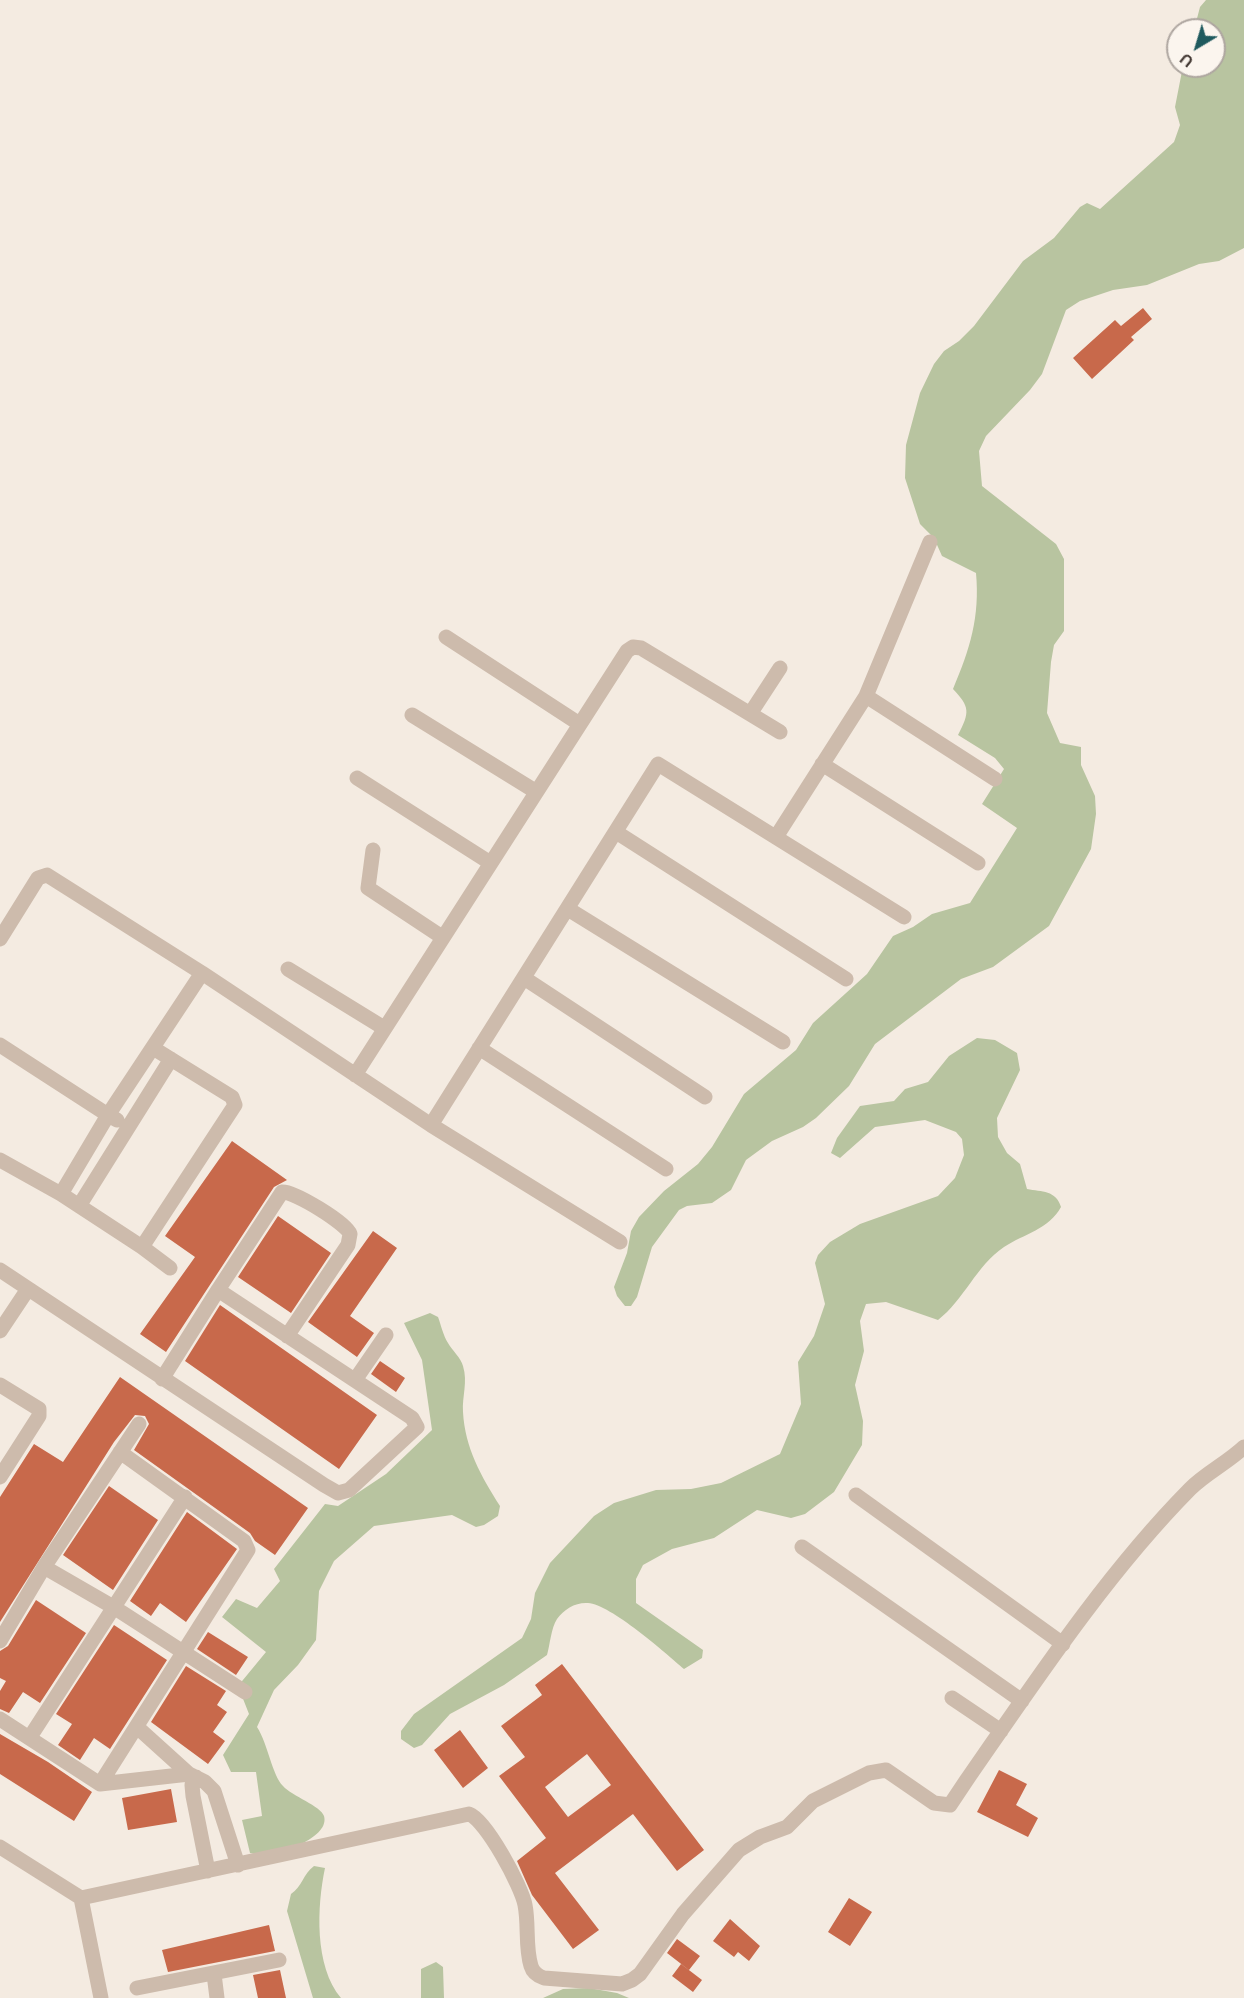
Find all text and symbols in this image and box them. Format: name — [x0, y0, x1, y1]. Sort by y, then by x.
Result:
north arrow — [1166, 18, 1226, 78]
text: U — [1175, 50, 1196, 72]

